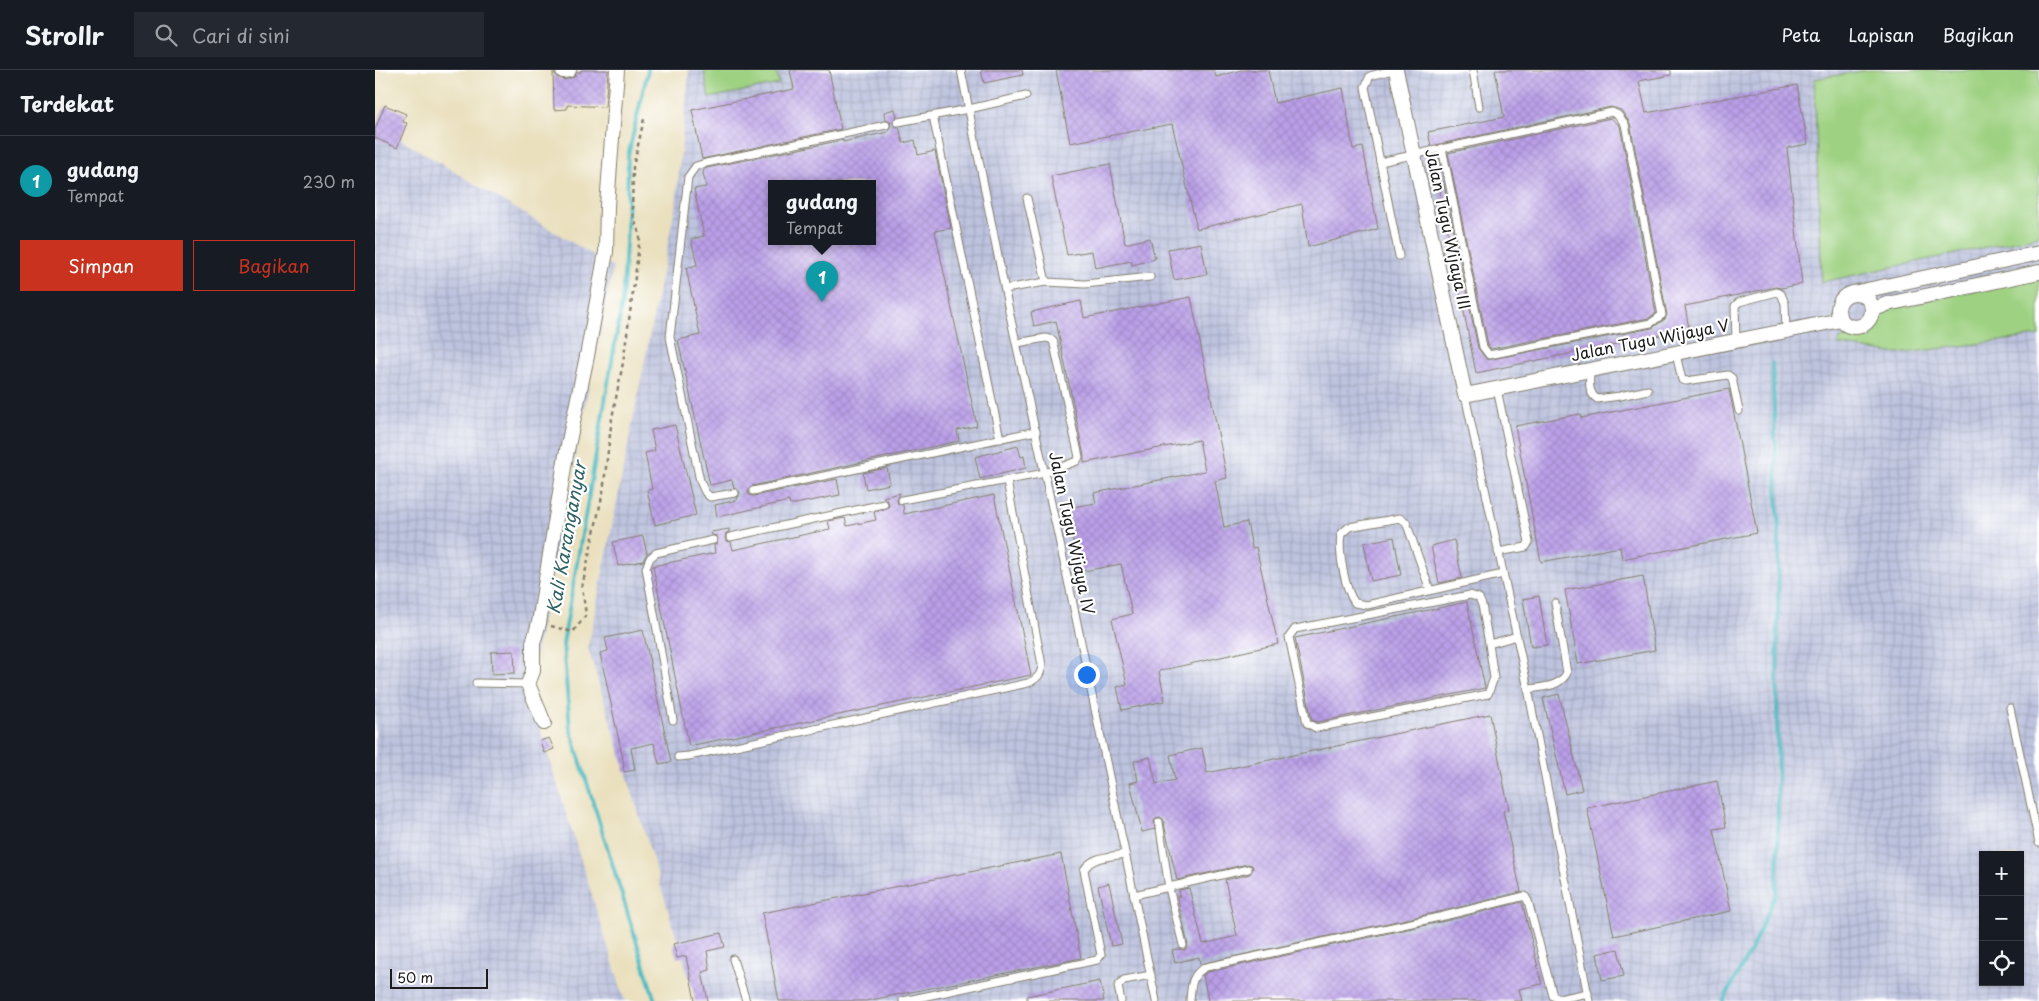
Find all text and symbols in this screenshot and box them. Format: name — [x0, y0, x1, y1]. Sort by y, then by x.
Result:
search box — [134, 12, 484, 57]
text: Strollr — [25, 17, 104, 53]
icon: search — [152, 21, 180, 49]
text: Cari di sini — [192, 21, 290, 49]
text: Peta — [1782, 21, 1820, 48]
text: Lapisan — [1848, 21, 1914, 48]
text: Bagikan — [1942, 21, 2014, 48]
text: Terdekat — [20, 87, 114, 119]
street label: Jalan Tugu Wijaya III — [1420, 146, 1478, 311]
text: gudang — [67, 155, 139, 183]
text: 1 — [32, 169, 40, 193]
text: 230 m — [303, 169, 355, 193]
popup — [768, 180, 876, 245]
text: Tempat — [67, 183, 124, 207]
text: gudang — [786, 187, 858, 215]
text: Tempat — [786, 215, 843, 239]
button: Simpan — [20, 240, 183, 291]
button: Bagikan — [193, 240, 355, 291]
pin: 1 — [806, 261, 838, 302]
street label: Jalan Tugu Wijaya V — [1569, 312, 1731, 366]
street label: Jalan Tugu Wijaya IV — [1044, 449, 1102, 616]
water label: Kali Karanganyar — [539, 457, 593, 616]
your location — [1074, 662, 1100, 688]
map controls — [1979, 851, 2024, 986]
button: + — [1979, 851, 2024, 896]
button: − — [1979, 896, 2024, 941]
button: locate — [1979, 941, 2024, 986]
scale bar — [390, 966, 487, 989]
text: 50 m — [397, 967, 433, 988]

